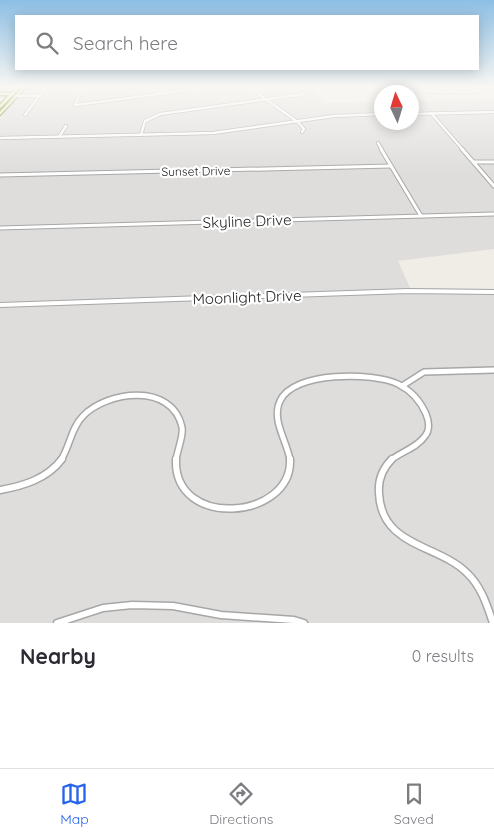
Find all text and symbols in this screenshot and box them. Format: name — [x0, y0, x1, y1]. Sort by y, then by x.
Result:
search box — [15, 15, 479, 70]
icon: search — [33, 29, 61, 57]
text: Search here — [73, 31, 178, 55]
north arrow — [374, 85, 419, 130]
street label: Sunset Drive — [161, 163, 231, 179]
street label: Skyline Drive — [202, 210, 292, 232]
street label: Moonlight Drive — [192, 286, 302, 308]
text: Nearby — [20, 643, 96, 669]
text: 0 results — [412, 646, 474, 666]
tab: Map — [60, 780, 89, 828]
tab: Directions — [209, 780, 273, 828]
tab: Saved — [394, 780, 434, 828]

